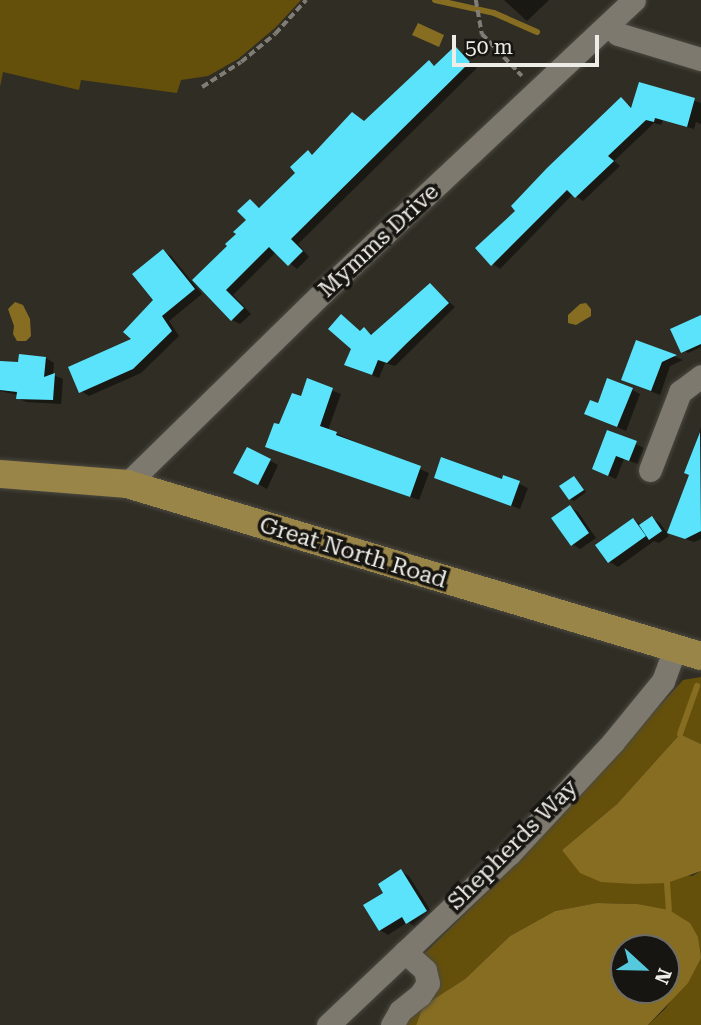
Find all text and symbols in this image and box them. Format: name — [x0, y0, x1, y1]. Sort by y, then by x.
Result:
scale bar — [456, 21, 603, 65]
text: 50 m — [465, 35, 513, 59]
street label: Mymms Drive — [313, 178, 445, 304]
street label: Great North Road — [256, 511, 450, 595]
street label: Shepherds Way — [442, 774, 584, 916]
north arrow — [610, 934, 680, 1004]
text: N — [650, 965, 676, 987]

